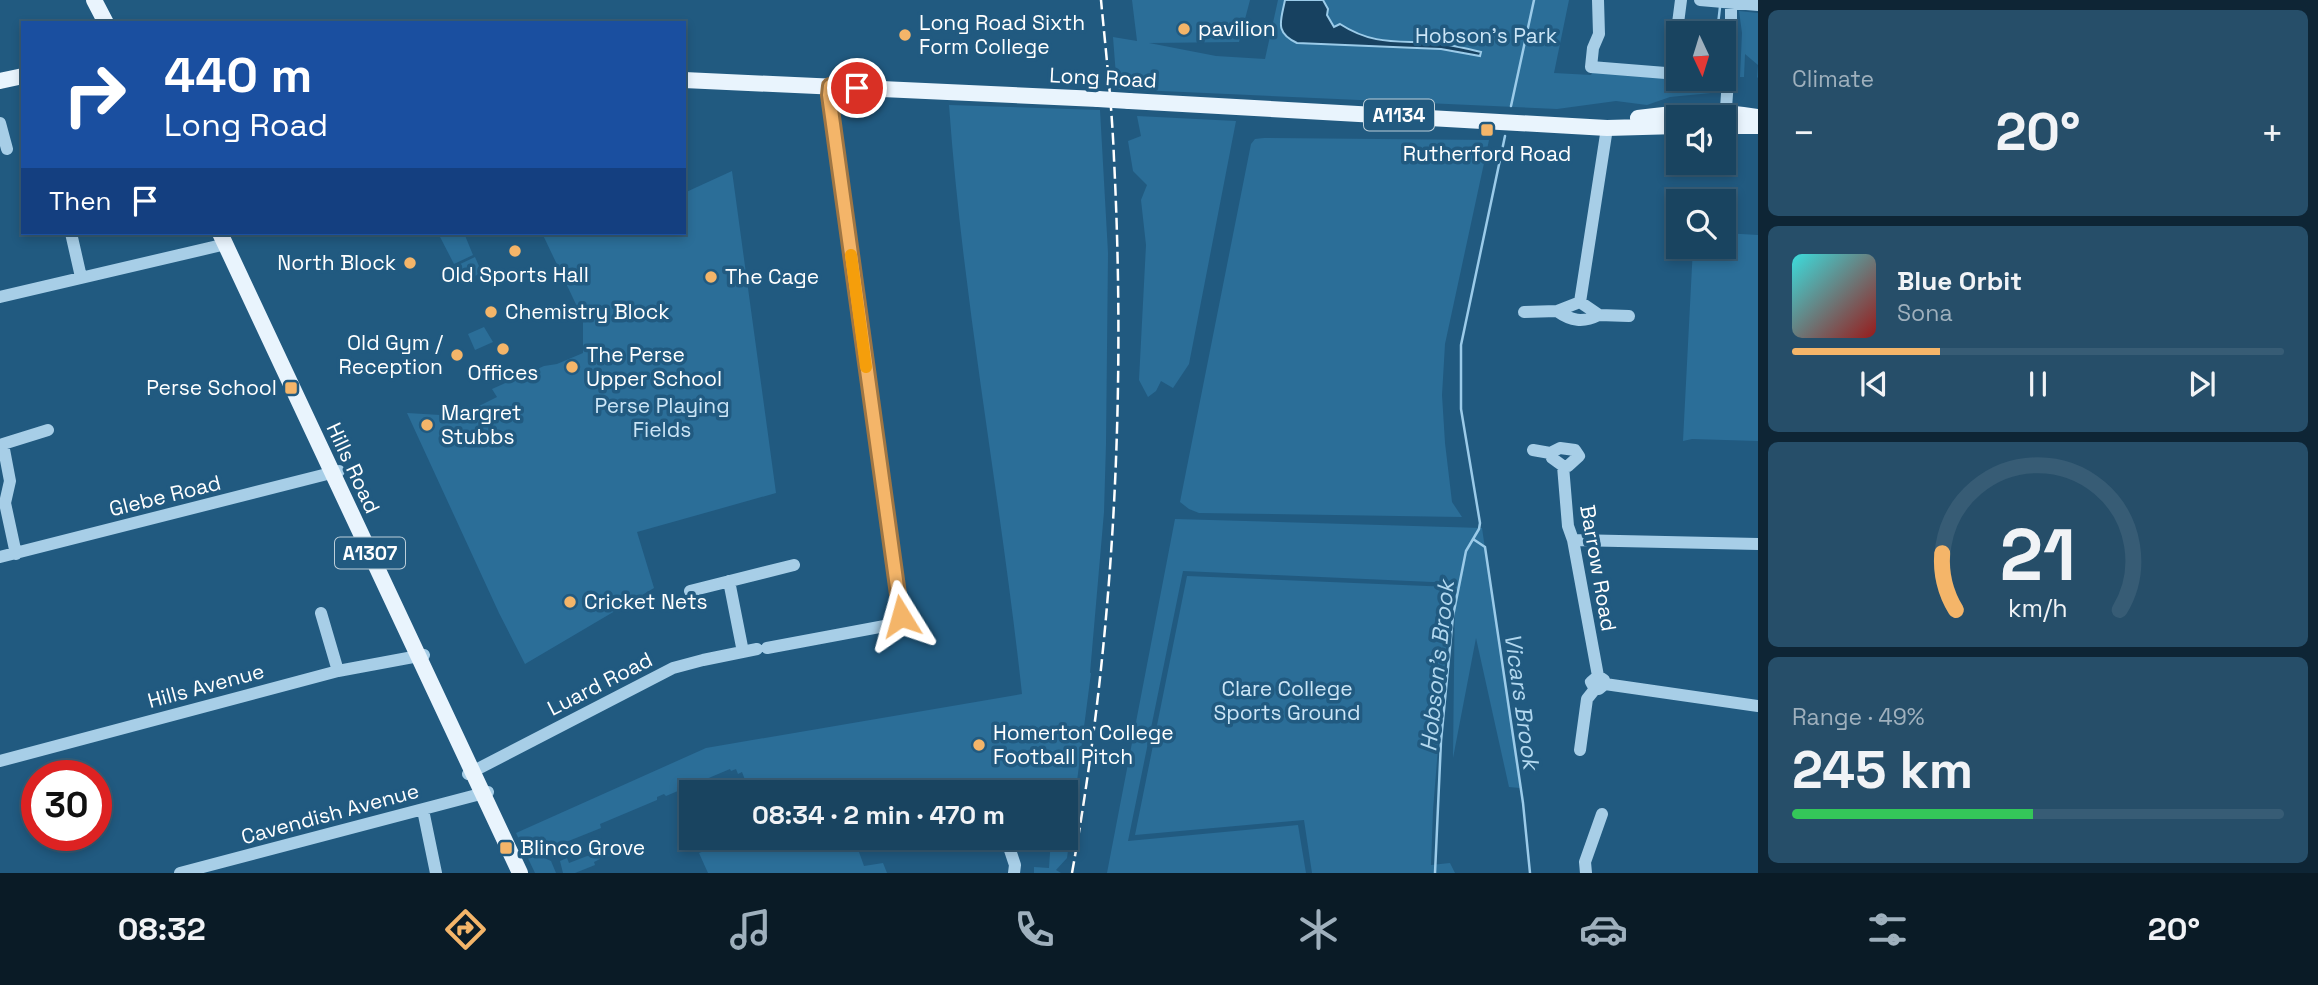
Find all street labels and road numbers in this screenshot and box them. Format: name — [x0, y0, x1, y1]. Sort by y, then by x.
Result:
street label: Long Road — [1049, 61, 1157, 94]
road number: A1134 — [1364, 99, 1434, 130]
street label: Hills Road — [321, 418, 386, 518]
street label: Glebe Road — [106, 469, 224, 522]
street label: Barrow Road — [1574, 503, 1623, 633]
road number: A1307 — [335, 538, 405, 568]
street label: Luard Road — [543, 646, 657, 722]
street label: Hills Avenue — [145, 657, 267, 714]
street label: Cavendish Avenue — [238, 777, 422, 850]

